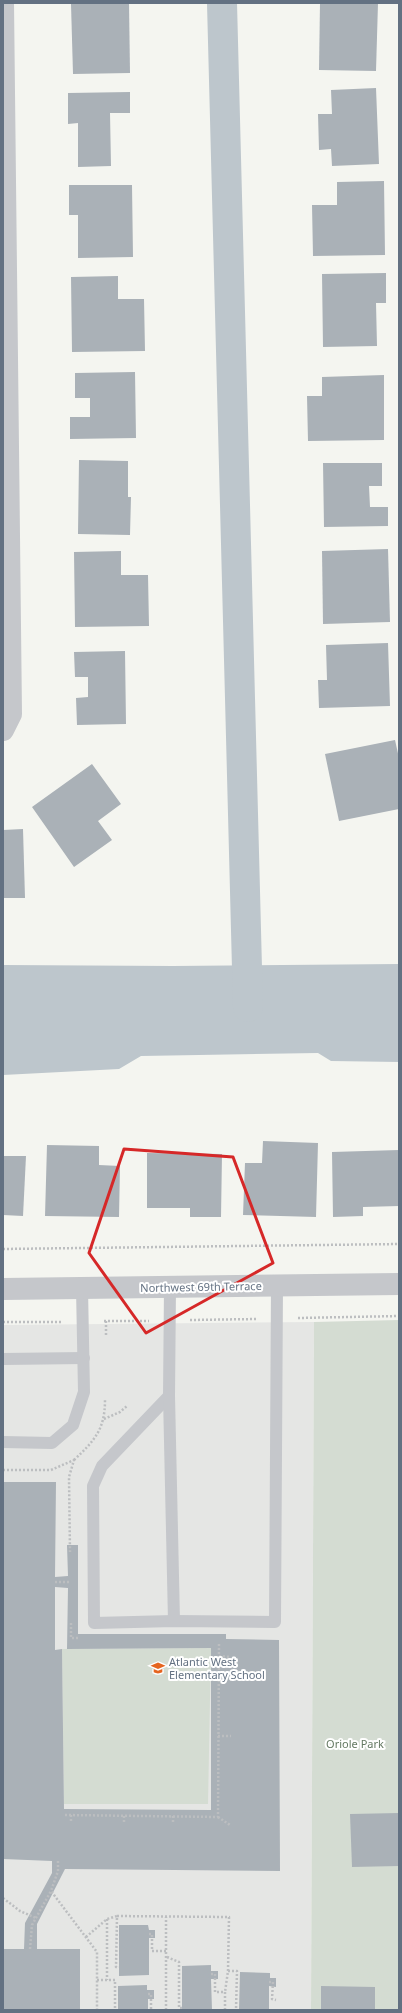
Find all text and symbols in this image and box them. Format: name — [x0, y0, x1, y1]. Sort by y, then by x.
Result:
street label: Northwest 69th Terrace — [140, 1278, 262, 1295]
place label: Atlantic West Elementary School — [169, 1654, 265, 1682]
school or university icon: Atlantic West Elementary School — [150, 1660, 166, 1676]
park label: Oriole Park — [326, 1736, 384, 1751]

